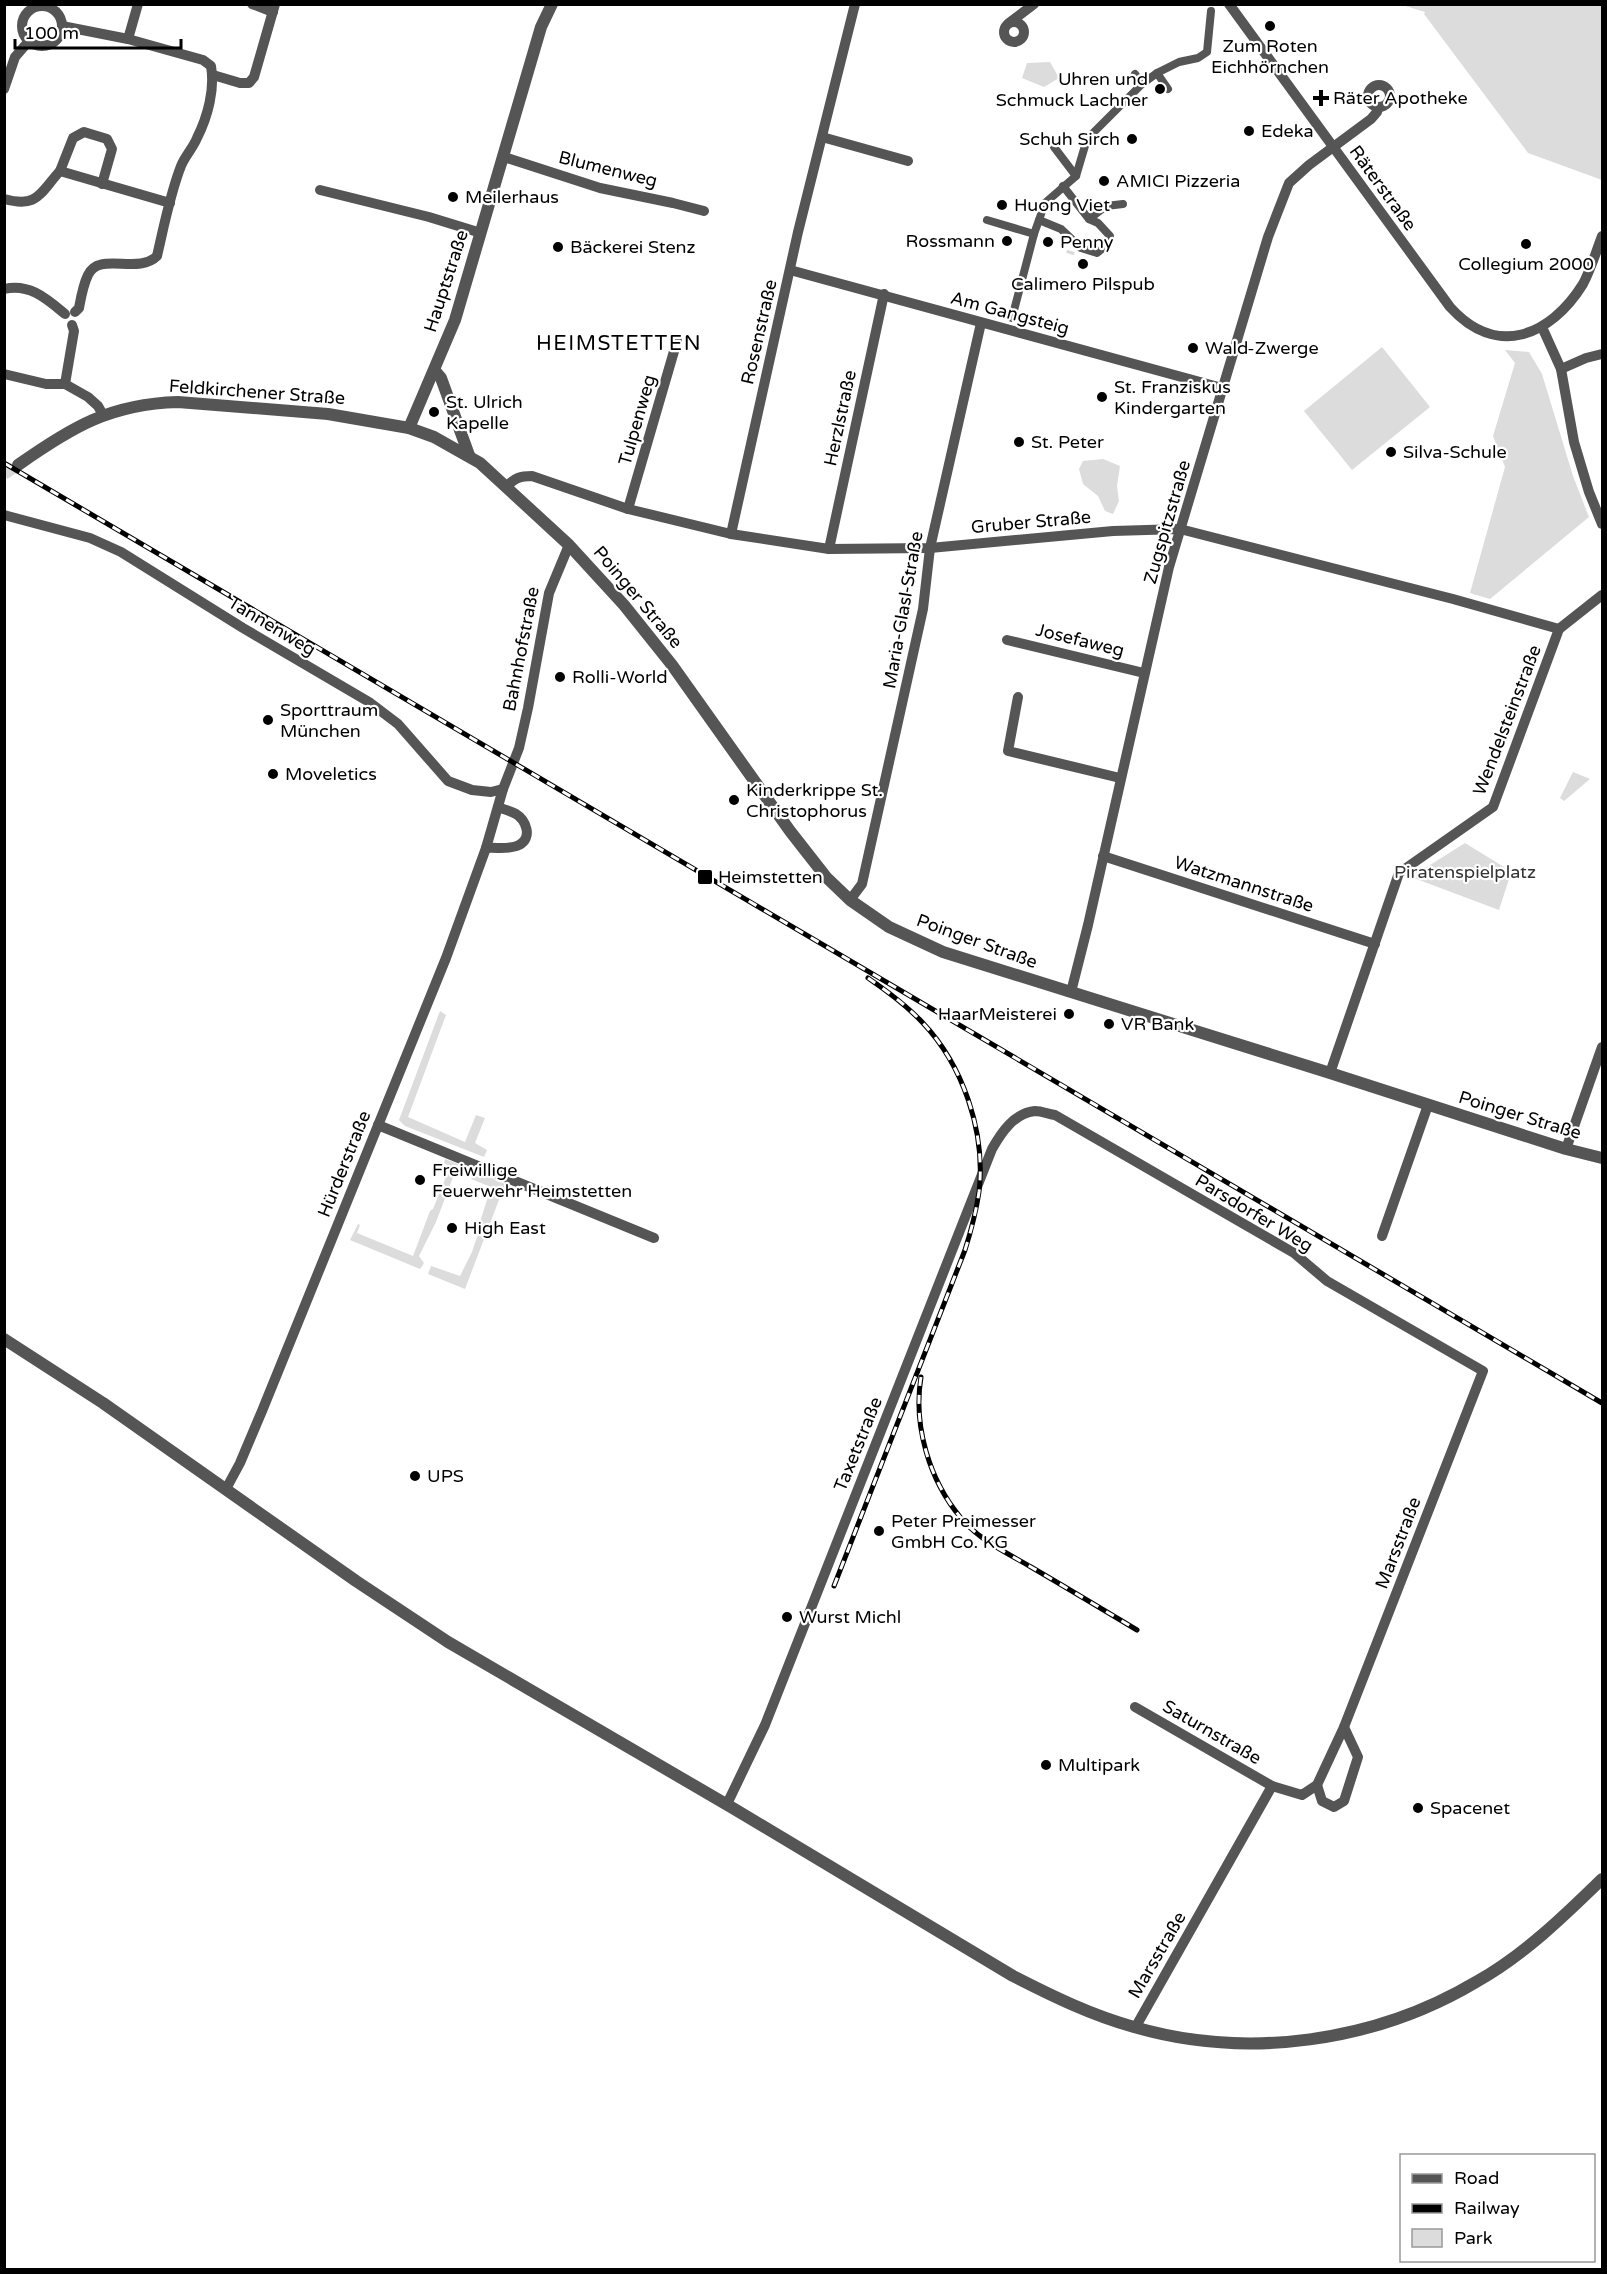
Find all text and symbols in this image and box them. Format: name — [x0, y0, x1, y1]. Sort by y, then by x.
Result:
scale bar — [15, 12, 182, 50]
marker: Zum Roten Eichhörnchen — [1263, 19, 1277, 33]
text: 100 m — [24, 22, 79, 44]
place label: Zum Roten Eichhörnchen — [1211, 35, 1329, 78]
place label: Uhren und Schmuck Lachner — [996, 68, 1148, 111]
marker: Uhren und Schmuck Lachner — [1153, 82, 1167, 96]
place label: Räter Apotheke — [1333, 87, 1468, 109]
marker: Räter Apotheke — [1314, 91, 1328, 105]
place label: Edeka — [1261, 120, 1314, 142]
marker: Edeka — [1242, 124, 1256, 138]
place label: Schuh Sirch — [1019, 128, 1120, 150]
marker: Schuh Sirch — [1125, 132, 1139, 146]
street label: Räterstraße — [1345, 141, 1421, 235]
street label: Blumenweg — [556, 146, 660, 192]
place label: AMICI Pizzeria — [1116, 170, 1240, 192]
marker: AMICI Pizzeria — [1097, 174, 1111, 188]
place label: Meilerhaus — [465, 186, 559, 208]
marker: Meilerhaus — [446, 190, 460, 204]
place label: Huong Viet — [1014, 194, 1110, 216]
marker: Huong Viet — [995, 198, 1009, 212]
street label: Hauptstraße — [419, 227, 473, 335]
place label: Rossmann — [905, 230, 995, 252]
place label: Penny — [1060, 231, 1114, 253]
marker: Rossmann — [1000, 234, 1014, 248]
marker: Penny — [1041, 235, 1055, 249]
place label: Bäckerei Stenz — [570, 236, 696, 258]
marker: Collegium 2000 — [1519, 237, 1533, 251]
marker: Bäckerei Stenz — [551, 240, 565, 254]
place label: Collegium 2000 — [1458, 253, 1594, 275]
marker: Calimero Pilspub — [1076, 257, 1090, 271]
place label: Calimero Pilspub — [1011, 273, 1155, 295]
street label: Rosenstraße — [736, 277, 782, 387]
street label: Am Gangsteig — [948, 287, 1072, 339]
district label: HEIMSTETTEN — [536, 331, 702, 356]
place label: Wald-Zwerge — [1205, 337, 1319, 359]
marker: Wald-Zwerge — [1186, 341, 1200, 355]
street label: Herzlstraße — [819, 368, 861, 468]
street label: Tulpenweg — [614, 372, 660, 468]
street label: Feldkirchener Straße — [168, 375, 346, 409]
place label: St. Franziskus Kindergarten — [1114, 376, 1231, 419]
marker: St. Franziskus Kindergarten — [1095, 390, 1109, 404]
place label: St. Ulrich Kapelle — [446, 391, 523, 434]
marker: St. Ulrich Kapelle — [427, 405, 441, 419]
place label: St. Peter — [1031, 431, 1104, 453]
marker: St. Peter — [1012, 435, 1026, 449]
place label: Silva-Schule — [1403, 441, 1507, 463]
marker: Silva-Schule — [1384, 445, 1398, 459]
street label: Zugspitzstraße — [1139, 458, 1195, 586]
street label: Gruber Straße — [970, 506, 1092, 538]
street label: Maria-Glasl-Straße — [878, 530, 928, 690]
street label: Poinger Straße — [589, 541, 687, 653]
street label: Bahnhofstraße — [498, 585, 544, 713]
street label: Tannenweg — [224, 591, 320, 661]
street label: Josefaweg — [1033, 618, 1127, 662]
street label: Wendelsteinstraße — [1468, 642, 1546, 798]
place label: Rolli-World — [572, 666, 668, 688]
marker: Rolli-World — [553, 670, 567, 684]
place label: Sporttraum München — [280, 699, 378, 742]
marker: Sporttraum München — [261, 713, 275, 727]
place label: Moveletics — [285, 763, 377, 785]
marker: Moveletics — [266, 767, 280, 781]
place label: Kinderkrippe St. Christophorus — [746, 779, 883, 822]
marker: Kinderkrippe St. Christophorus — [727, 793, 741, 807]
street label: Watzmannstraße — [1171, 851, 1317, 917]
park label: Piratenspielplatz — [1394, 861, 1536, 883]
place label: Heimstetten — [718, 866, 823, 888]
marker: Heimstetten — [696, 868, 714, 886]
street label: Poinger Straße — [914, 909, 1040, 973]
place label: HaarMeisterei — [938, 1003, 1057, 1025]
marker: HaarMeisterei — [1062, 1007, 1076, 1021]
place label: VR Bank — [1121, 1013, 1195, 1035]
marker: VR Bank — [1102, 1017, 1116, 1031]
street label: Poinger Straße — [1456, 1086, 1584, 1144]
street label: Hürderstraße — [313, 1108, 375, 1220]
place label: Freiwillige Feuerwehr Heimstetten — [432, 1159, 632, 1202]
street label: Parsdorfer Weg — [1191, 1169, 1317, 1257]
marker: Freiwillige Feuerwehr Heimstetten — [413, 1173, 427, 1187]
place label: High East — [464, 1217, 546, 1239]
marker: High East — [445, 1221, 459, 1235]
street label: Taxetstraße — [829, 1394, 887, 1494]
place label: UPS — [427, 1465, 464, 1487]
marker: UPS — [408, 1469, 422, 1483]
street label: Marsstraße — [1370, 1494, 1426, 1592]
place label: Peter Preimesser GmbH Co. KG — [891, 1510, 1036, 1553]
marker: Peter Preimesser GmbH Co. KG — [872, 1524, 886, 1538]
place label: Wurst Michl — [799, 1606, 901, 1628]
marker: Wurst Michl — [780, 1610, 794, 1624]
street label: Saturnstraße — [1159, 1695, 1265, 1769]
place label: Multipark — [1058, 1754, 1140, 1776]
marker: Multipark — [1039, 1758, 1053, 1772]
place label: Spacenet — [1430, 1797, 1510, 1819]
marker: Spacenet — [1411, 1801, 1425, 1815]
street label: Marsstraße — [1123, 1908, 1191, 2002]
legend — [1400, 2154, 1595, 2262]
text: Road — [1454, 2167, 1499, 2189]
text: Railway — [1454, 2197, 1520, 2219]
text: Park — [1454, 2227, 1493, 2249]

